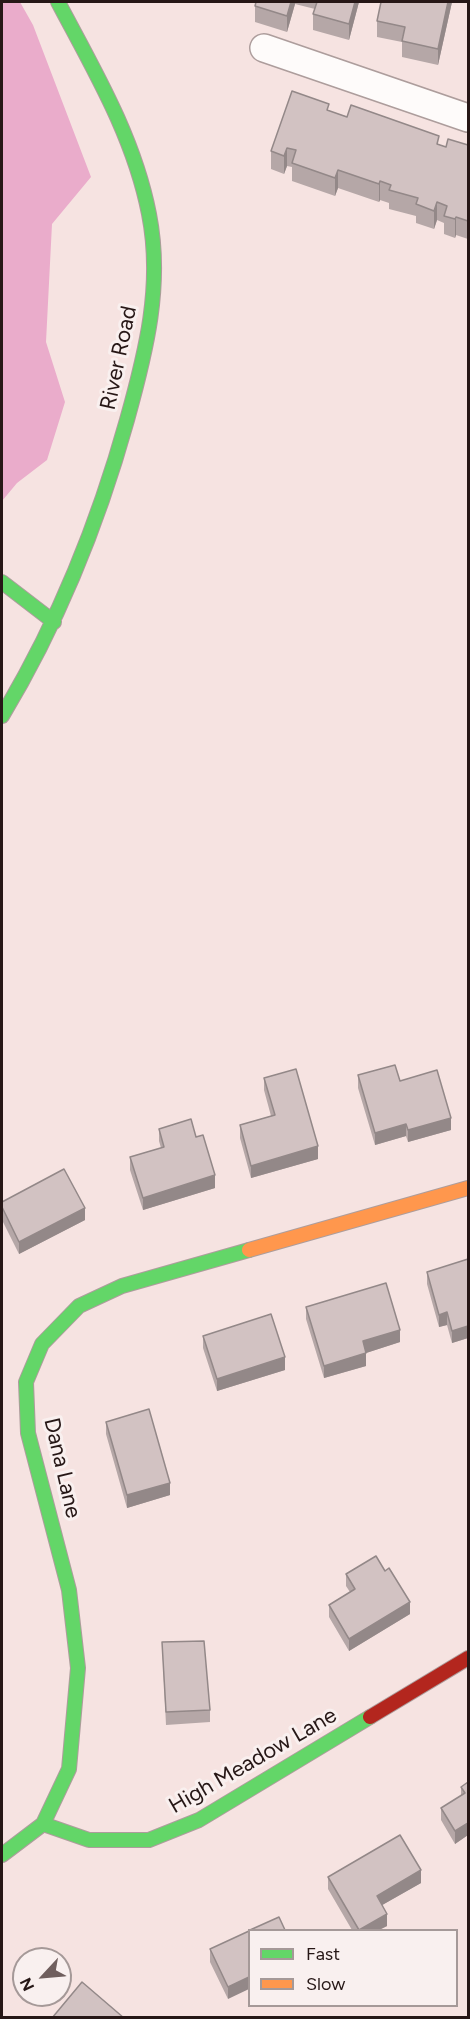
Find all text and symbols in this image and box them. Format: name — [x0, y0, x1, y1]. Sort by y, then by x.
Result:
street label: River Road — [95, 304, 143, 412]
street label: Dana Lane — [38, 1415, 86, 1521]
street label: High Meadow Lane — [165, 1702, 341, 1820]
legend — [248, 1929, 458, 2007]
text: Fast — [306, 1943, 340, 1965]
north arrow — [12, 1947, 72, 2007]
text: Slow — [306, 1973, 345, 1995]
text: N — [16, 1975, 38, 1994]

